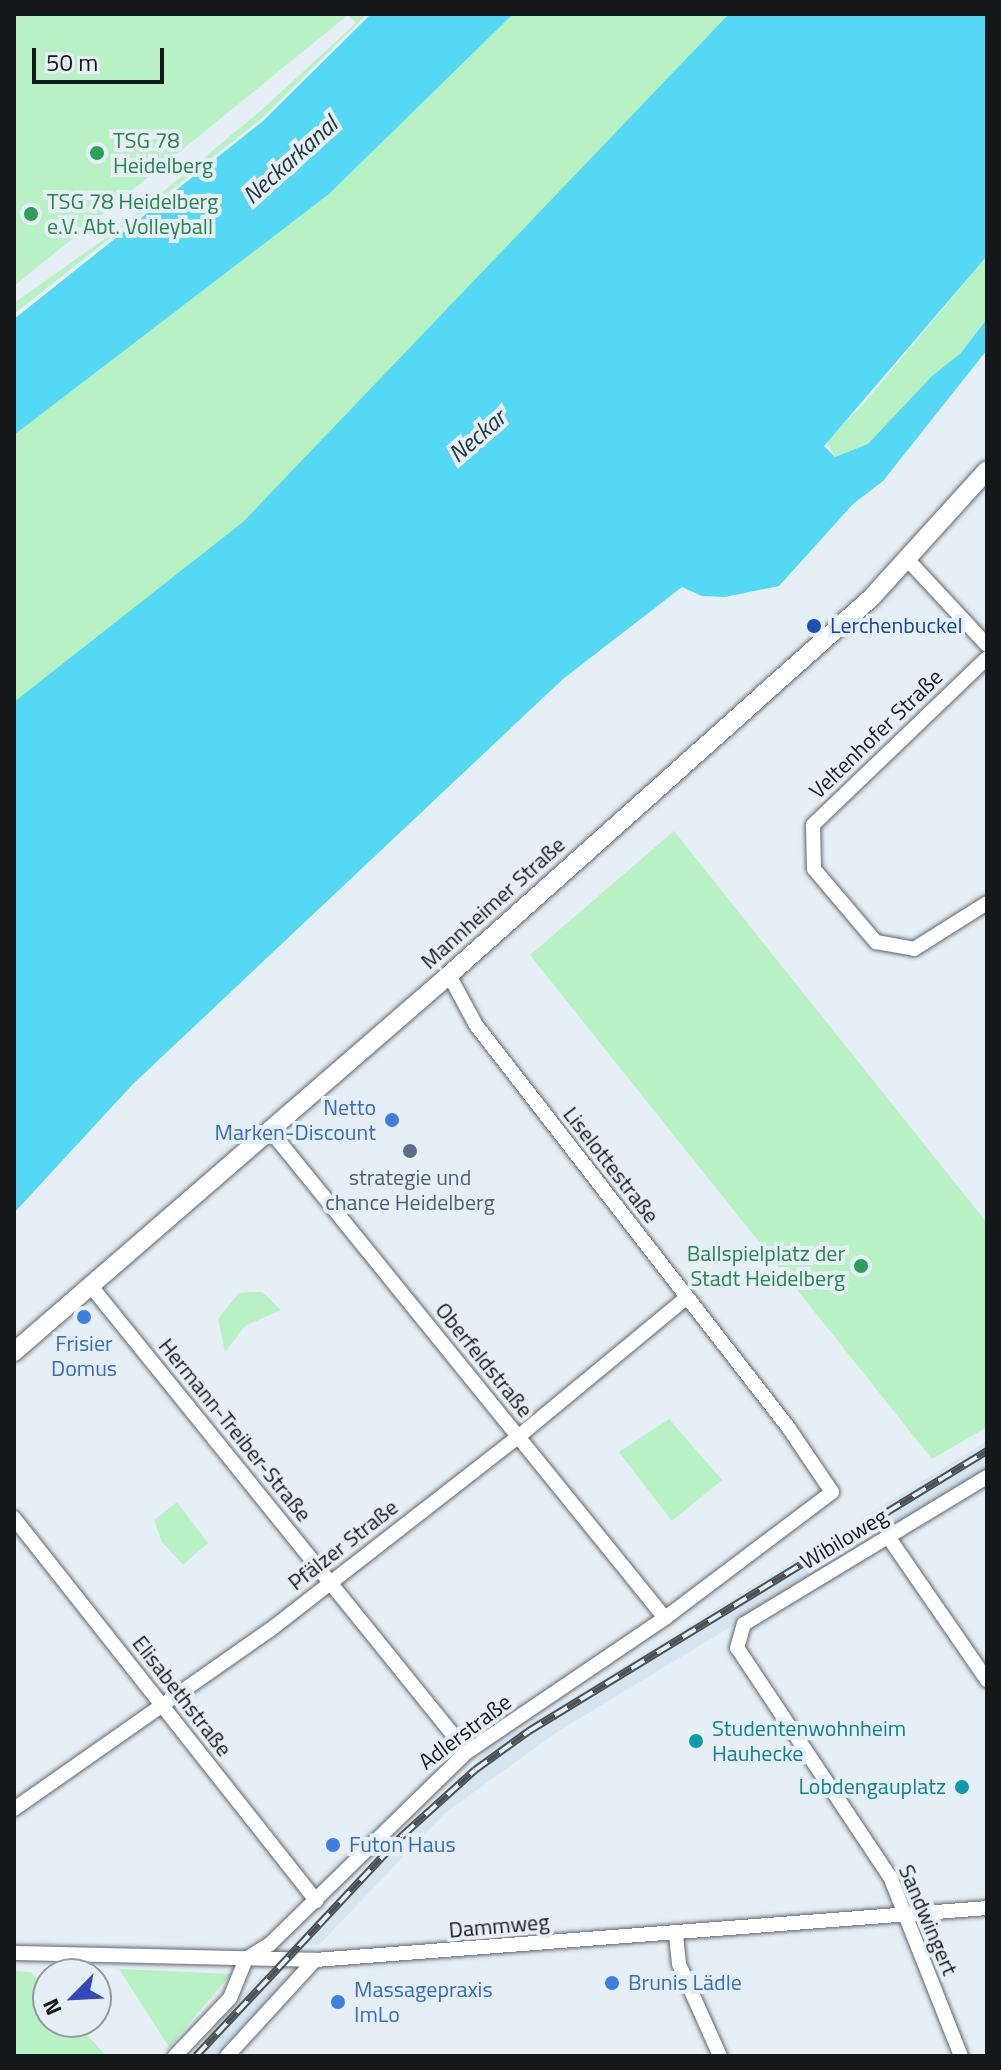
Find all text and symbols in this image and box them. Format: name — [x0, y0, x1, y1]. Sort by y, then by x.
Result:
scale bar — [36, 32, 168, 82]
text: 50 m — [46, 44, 98, 80]
water label: Neckarkanal — [237, 110, 343, 210]
place label: TSG 78 Heidelberg — [113, 127, 213, 178]
marker: TSG 78 Heidelberg — [88, 144, 106, 162]
place label: TSG 78 Heidelberg e.V. Abt. Volleyball — [47, 188, 218, 240]
marker: TSG 78 Heidelberg e.V. Abt. Volleyball — [22, 205, 40, 223]
water label: Neckar — [443, 404, 511, 468]
place label: Lerchenbuckel — [830, 613, 963, 639]
marker: Lerchenbuckel — [805, 617, 823, 635]
street label: Veltenhofer Straße — [804, 664, 948, 804]
street label: Mannheimer Straße — [416, 831, 570, 975]
place label: Netto Marken-Discount — [215, 1094, 376, 1146]
street label: Liselottestraße — [557, 1102, 665, 1228]
marker: Netto Marken-Discount — [383, 1111, 401, 1129]
marker: strategie und chance Heidelberg — [401, 1142, 419, 1160]
place label: strategie und chance Heidelberg — [325, 1164, 495, 1216]
place label: Ballspielplatz der Stadt Heidelberg — [687, 1240, 845, 1292]
marker: Ballspielplatz der Stadt Heidelberg — [852, 1257, 870, 1275]
street label: Oberfeldstraße — [430, 1297, 538, 1423]
marker: Frisier Domus — [75, 1308, 93, 1326]
place label: Frisier Domus — [51, 1330, 117, 1382]
street label: Hermann-Treiber-Straße — [153, 1333, 317, 1527]
street label: Pfälzer Straße — [283, 1494, 403, 1596]
street label: Wibiloweg — [796, 1503, 892, 1575]
street label: Elisabethstraße — [127, 1630, 237, 1762]
street label: Adlerstraße — [414, 1689, 516, 1775]
place label: Studentenwohnheim Hauhecke — [712, 1715, 906, 1766]
marker: Studentenwohnheim Hauhecke — [687, 1732, 705, 1750]
place label: Lobdengauplatz — [798, 1774, 946, 1800]
marker: Lobdengauplatz — [953, 1778, 971, 1796]
place label: Futon Haus — [349, 1832, 456, 1858]
marker: Futon Haus — [324, 1836, 342, 1854]
street label: Sandwingert — [893, 1861, 963, 1979]
street label: Dammweg — [448, 1908, 550, 1944]
north arrow — [32, 1958, 112, 2038]
place label: Brunis Lädle — [628, 1970, 742, 1996]
marker: Brunis Lädle — [603, 1974, 621, 1992]
place label: Massagepraxis ImLo — [354, 1976, 493, 2028]
text: N — [33, 1993, 71, 2021]
marker: Massagepraxis ImLo — [329, 1993, 347, 2011]

